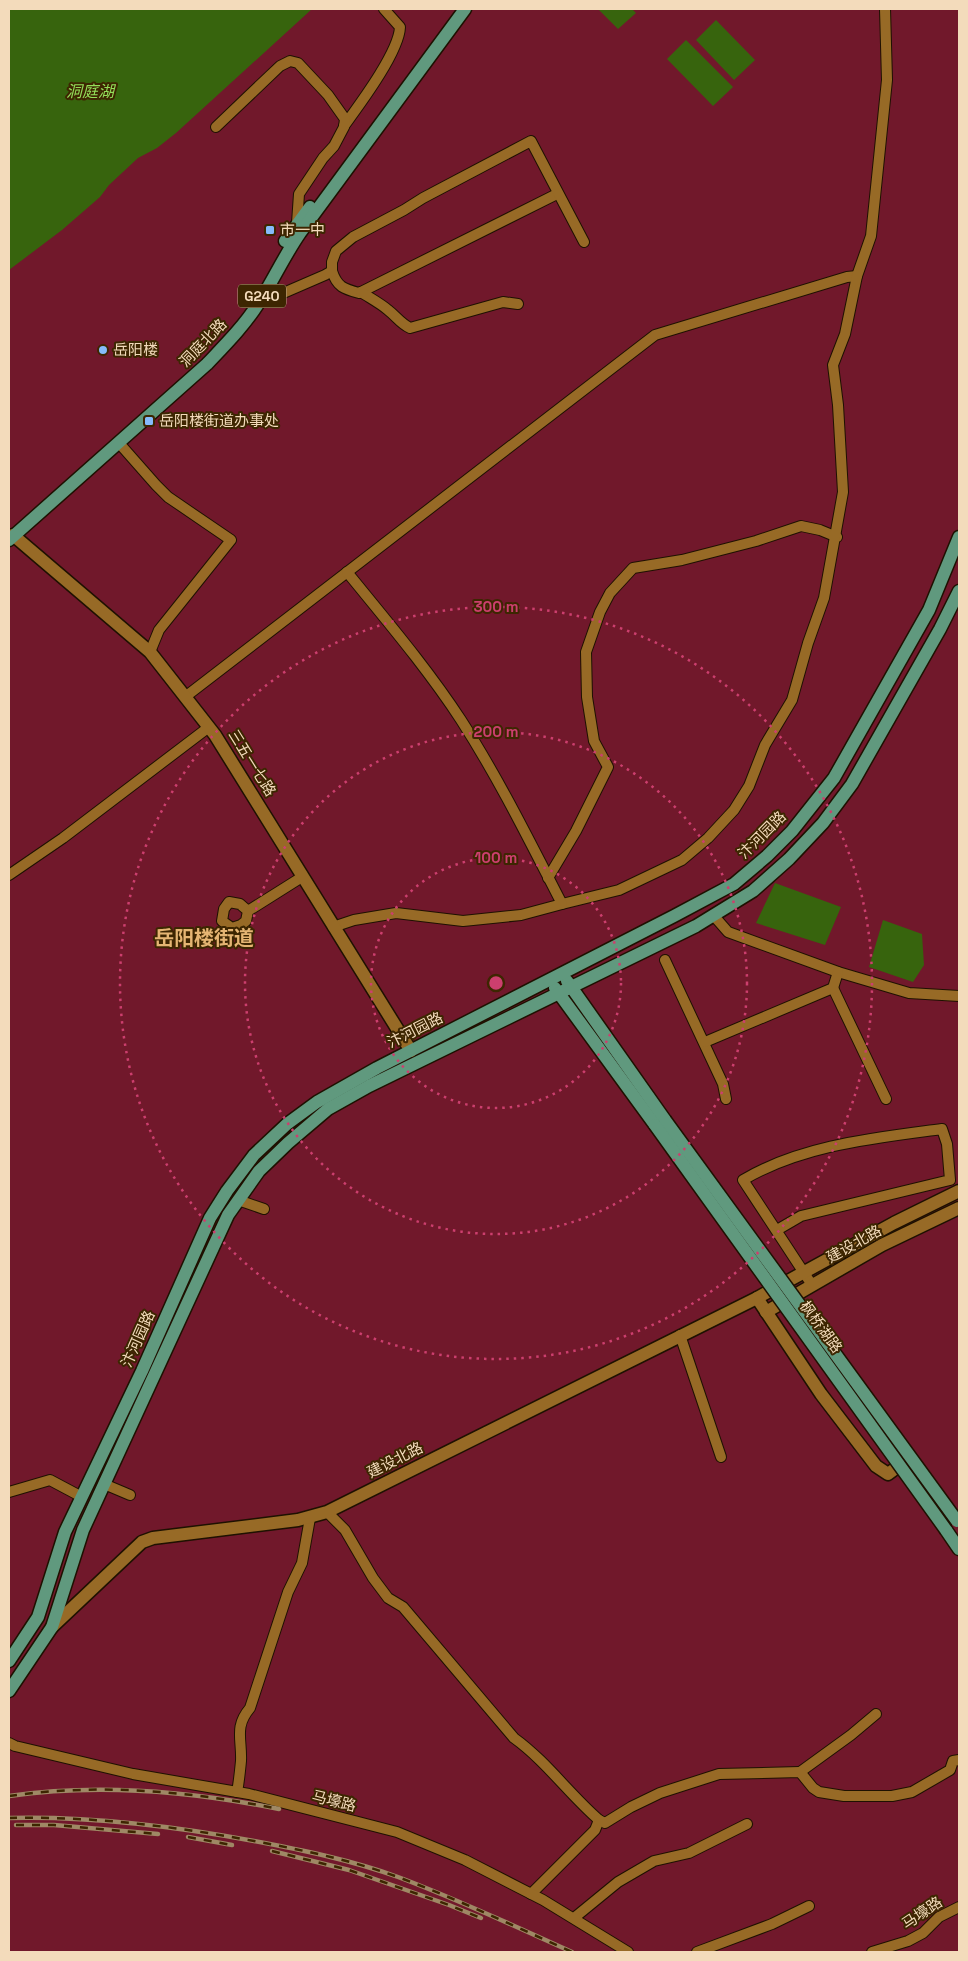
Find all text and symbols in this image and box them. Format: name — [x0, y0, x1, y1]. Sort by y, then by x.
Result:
water label: 洞庭湖 — [66, 81, 117, 102]
place label: 市一中 — [280, 220, 325, 239]
marker: 市一中 — [264, 224, 276, 236]
road number: G240 — [238, 284, 286, 308]
street label: 洞庭北路 — [175, 314, 230, 371]
place label: 岳阳楼 — [113, 340, 158, 359]
marker: 岳阳楼 — [97, 344, 109, 356]
place label: 岳阳楼街道办事处 — [159, 411, 279, 430]
marker: 岳阳楼街道办事处 — [143, 415, 155, 427]
text: 300 m — [473, 597, 519, 616]
text: 200 m — [474, 722, 518, 741]
street label: 三五一七路 — [224, 726, 280, 800]
street label: 汴河园路 — [734, 807, 790, 863]
text: 100 m — [475, 848, 517, 867]
district label: 岳阳楼街道 — [154, 925, 254, 951]
centre of rings — [487, 974, 505, 992]
street label: 汴河园路 — [384, 1007, 446, 1052]
street label: 建设北路 — [823, 1221, 885, 1266]
street label: 枫桥湖路 — [796, 1297, 847, 1357]
street label: 汴河园路 — [117, 1308, 158, 1370]
street label: 建设北路 — [364, 1437, 426, 1482]
street label: 马壕路 — [310, 1786, 358, 1815]
street label: 马壕路 — [898, 1892, 946, 1933]

